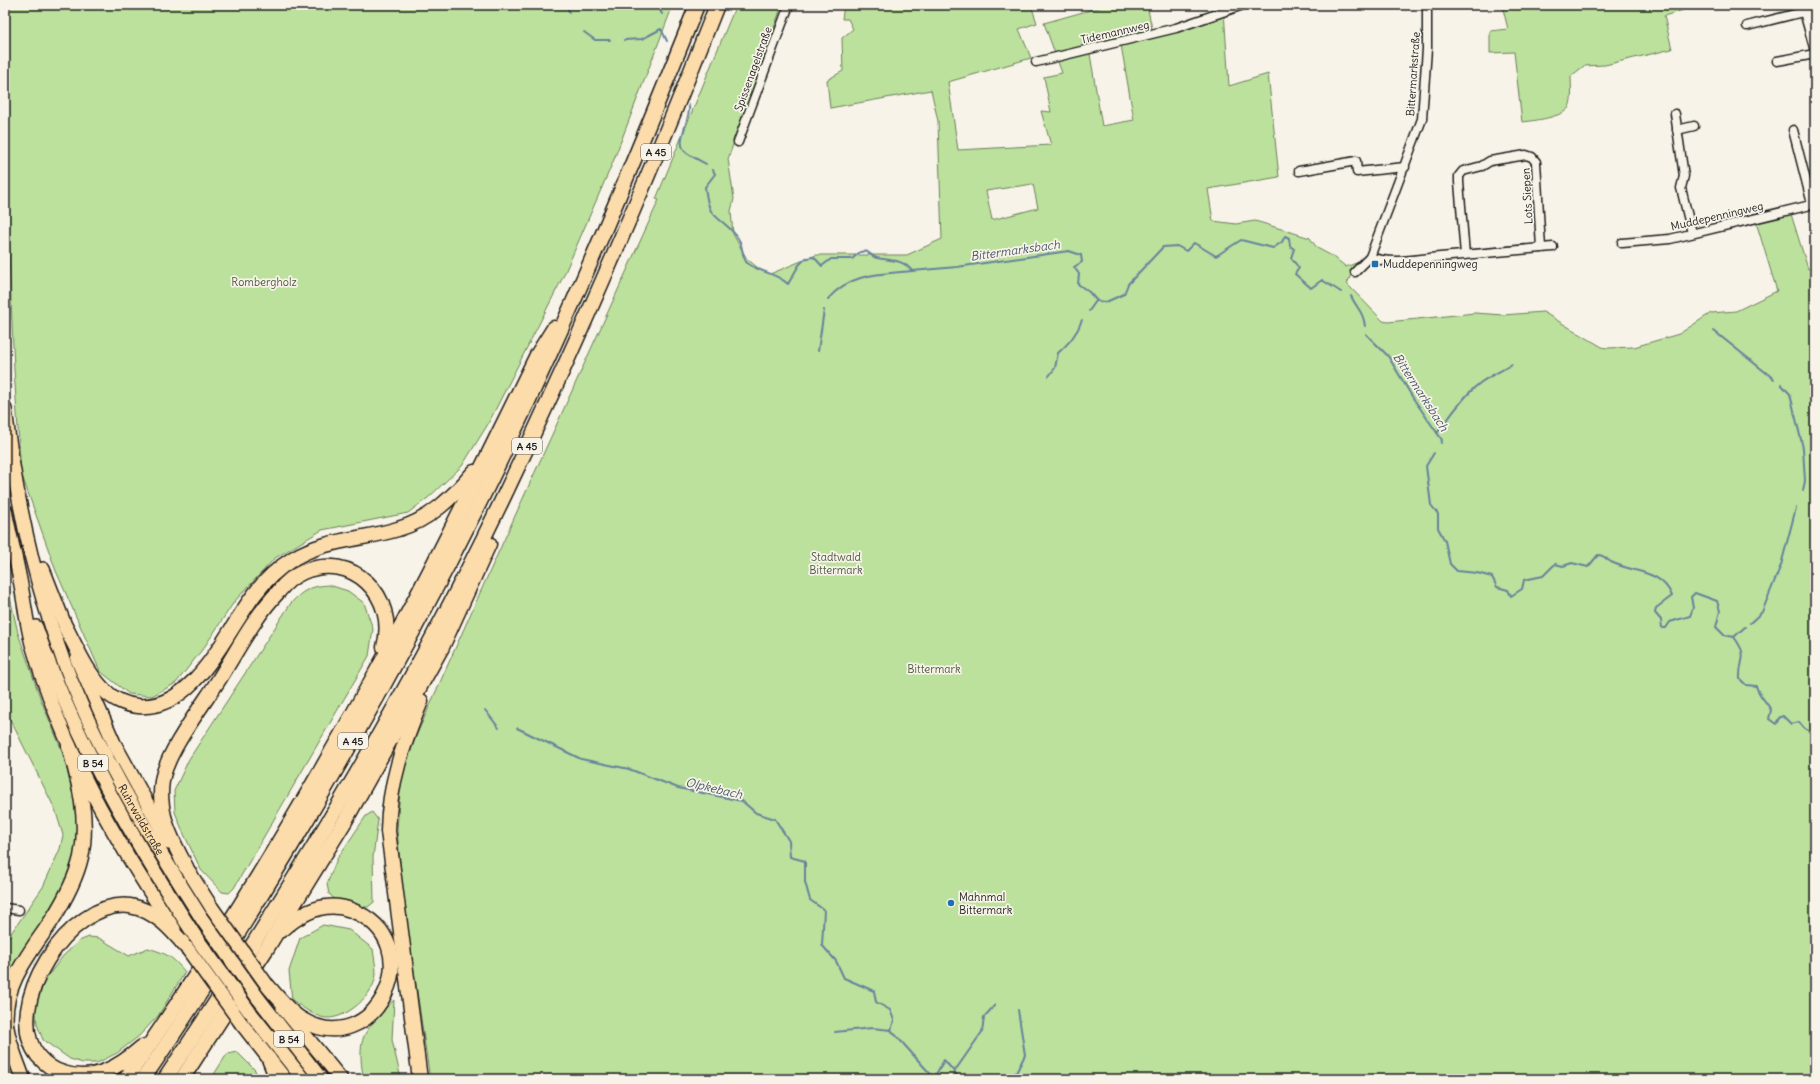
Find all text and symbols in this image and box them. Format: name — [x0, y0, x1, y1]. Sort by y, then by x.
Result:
street label: Tidemannweg — [1079, 17, 1151, 47]
street label: Spissenagelstraße — [731, 25, 775, 113]
street label: Bittermarkstraße — [1403, 31, 1423, 117]
road number: A 45 — [641, 144, 671, 160]
street label: Lots Siepen — [1519, 167, 1535, 225]
street label: Muddepenningweg — [1669, 199, 1765, 233]
water label: Bittermarksbach — [969, 236, 1062, 264]
place label: Muddepenningweg — [1383, 257, 1478, 271]
marker: Muddepenningweg — [1370, 259, 1380, 269]
park label: Rombergholz — [231, 275, 297, 289]
water label: Bittermarksbach — [1390, 350, 1452, 435]
road number: A 45 — [512, 438, 542, 454]
park label: Stadtwald Bittermark — [809, 550, 863, 577]
park label: Bittermark — [907, 662, 961, 676]
road number: A 45 — [338, 733, 368, 749]
road number: B 54 — [78, 755, 108, 771]
water label: Olpkebach — [684, 774, 745, 802]
street label: Ruhrwaldstraße — [115, 782, 167, 857]
place label: Mahnmal Bittermark — [959, 890, 1013, 917]
marker: Mahnmal Bittermark — [946, 898, 956, 908]
road number: B 54 — [274, 1031, 304, 1047]

